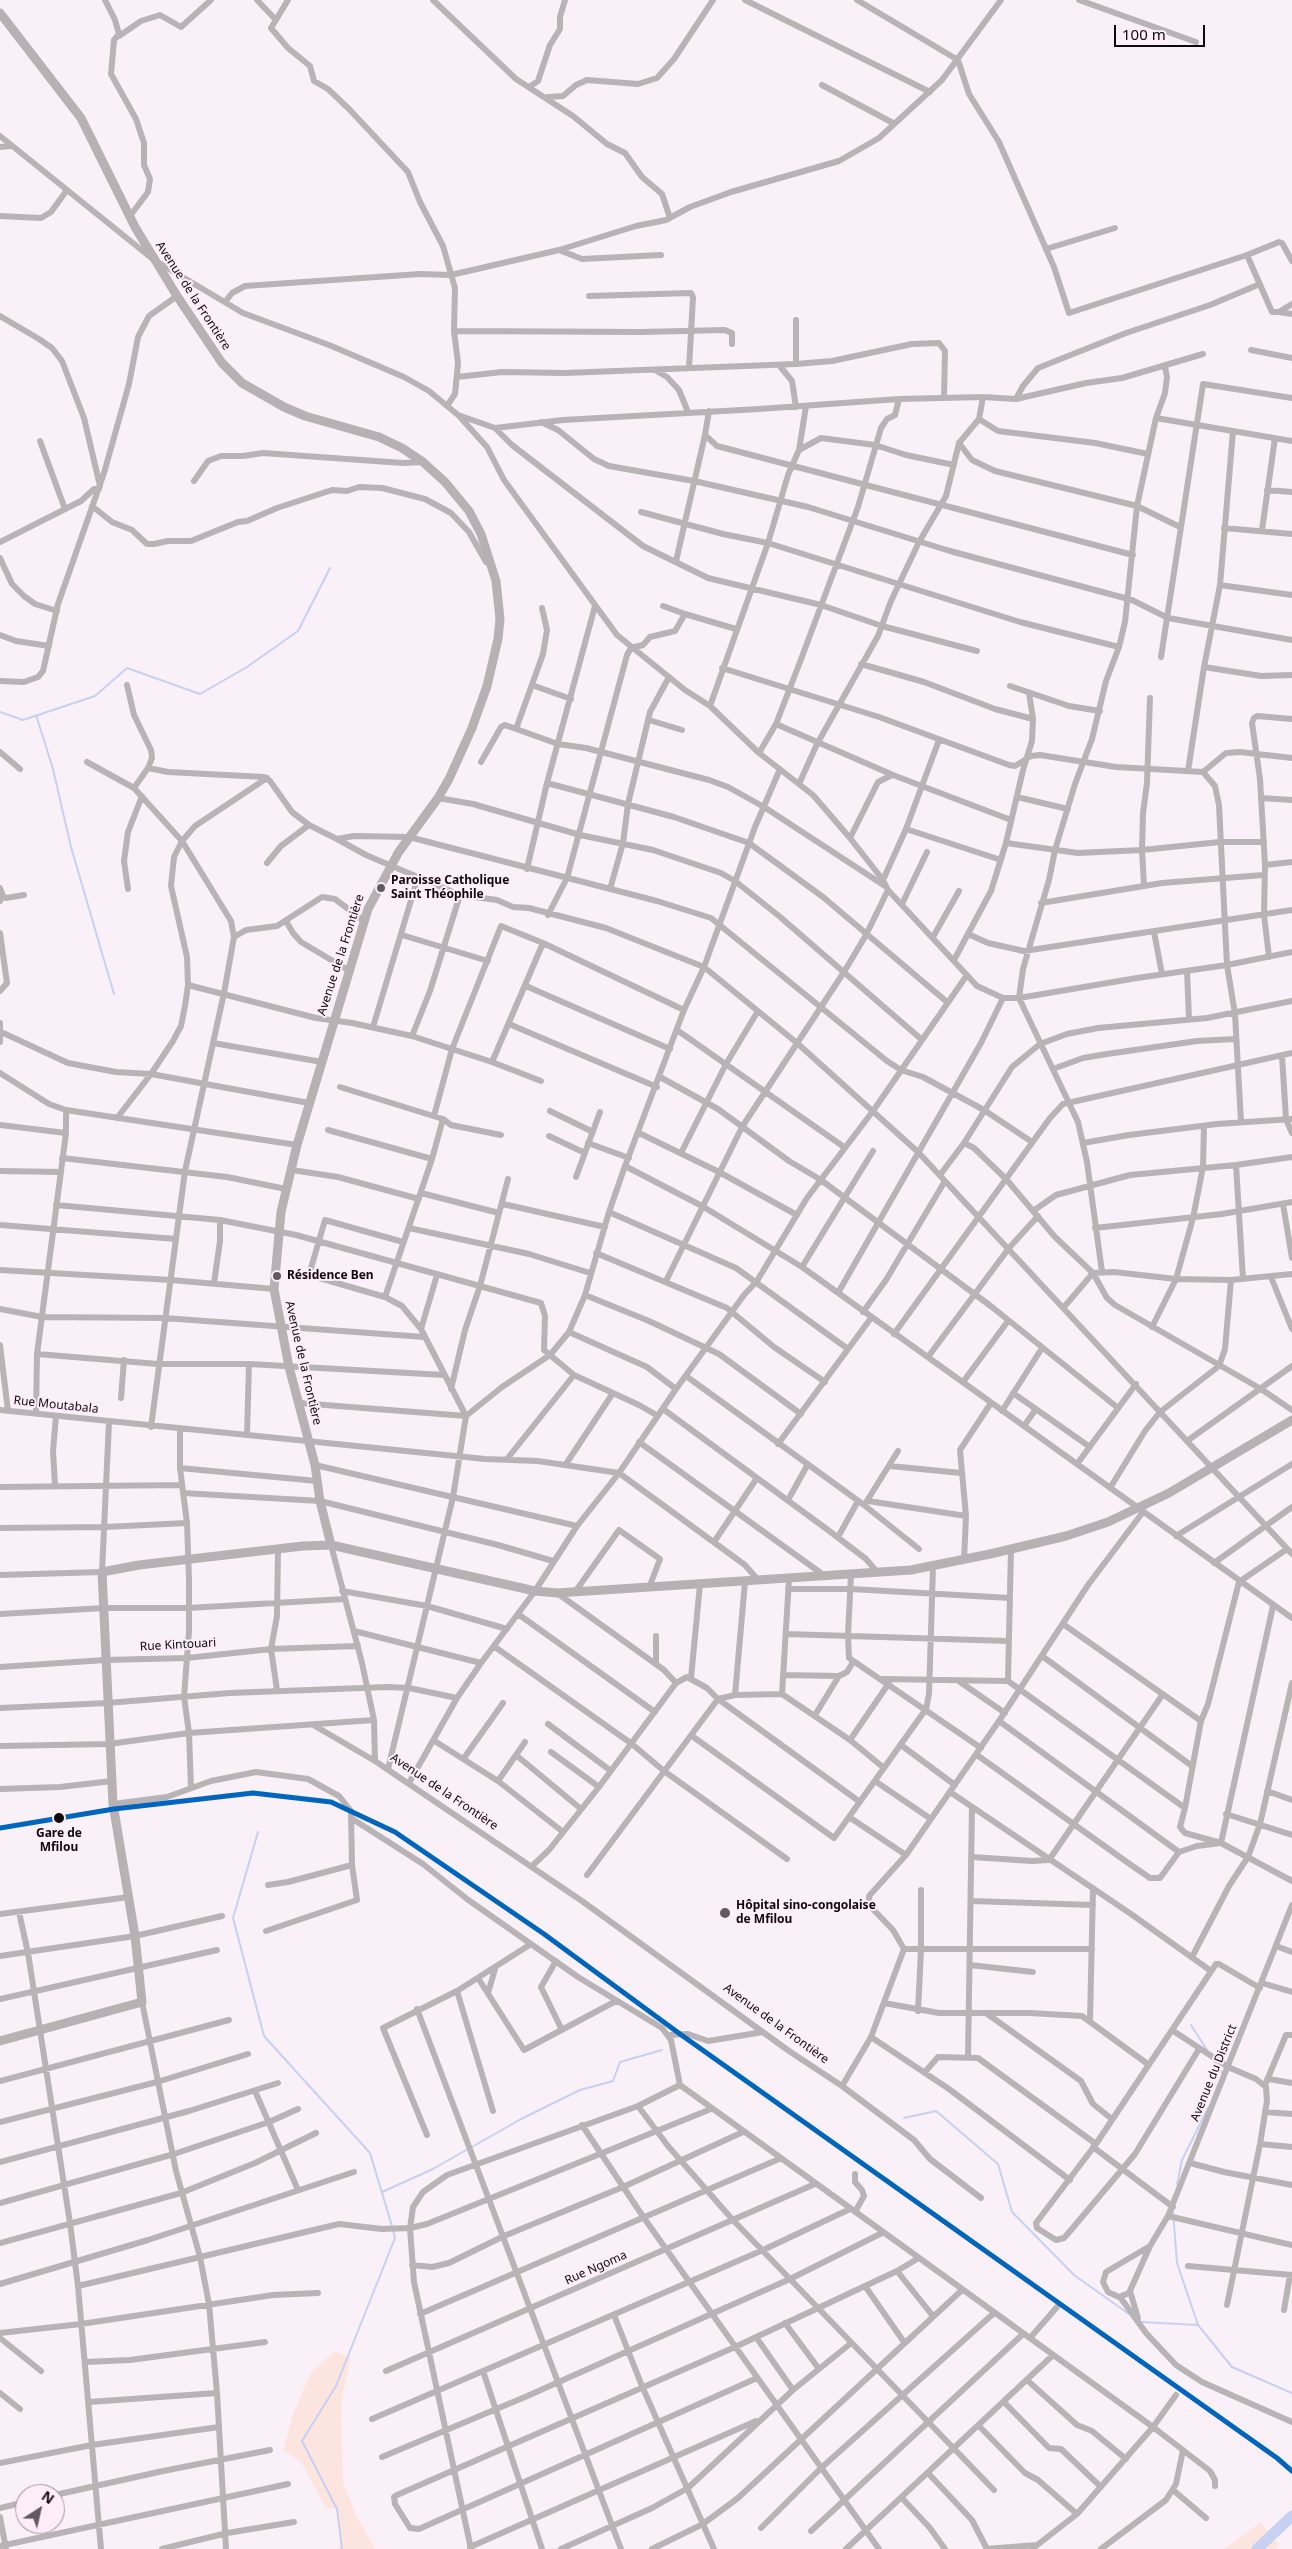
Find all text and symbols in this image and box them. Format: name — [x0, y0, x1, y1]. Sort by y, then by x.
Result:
scale bar — [1117, 15, 1208, 47]
text: 100 m — [1122, 24, 1166, 44]
street label: Avenue de la Frontière — [152, 239, 234, 353]
place label: Paroisse Catholique Saint Théophile — [391, 874, 509, 902]
marker: Paroisse Catholique Saint Théophile — [375, 882, 387, 894]
street label: Avenue de la Frontière — [315, 892, 367, 1018]
place label: Résidence Ben — [287, 1269, 374, 1283]
marker: Résidence Ben — [271, 1270, 283, 1282]
street label: Avenue de la Frontière — [282, 1300, 324, 1426]
street label: Rue Moutabala — [13, 1393, 99, 1417]
street label: Rue Kintouari — [139, 1636, 217, 1654]
street label: Avenue de la Frontière — [387, 1751, 501, 1833]
marker: Gare de Mfilou — [52, 1811, 66, 1825]
place label: Gare de Mfilou — [36, 1827, 82, 1855]
place label: Hôpital sino-congolaise de Mfilou — [736, 1899, 876, 1927]
marker: Hôpital sino-congolaise de Mfilou — [718, 1906, 732, 1920]
street label: Avenue de la Frontière — [720, 1981, 832, 2067]
street label: Avenue du District — [1188, 2022, 1240, 2124]
street label: Rue Ngoma — [563, 2248, 629, 2288]
north arrow — [15, 2484, 65, 2534]
text: N — [38, 2486, 58, 2508]

